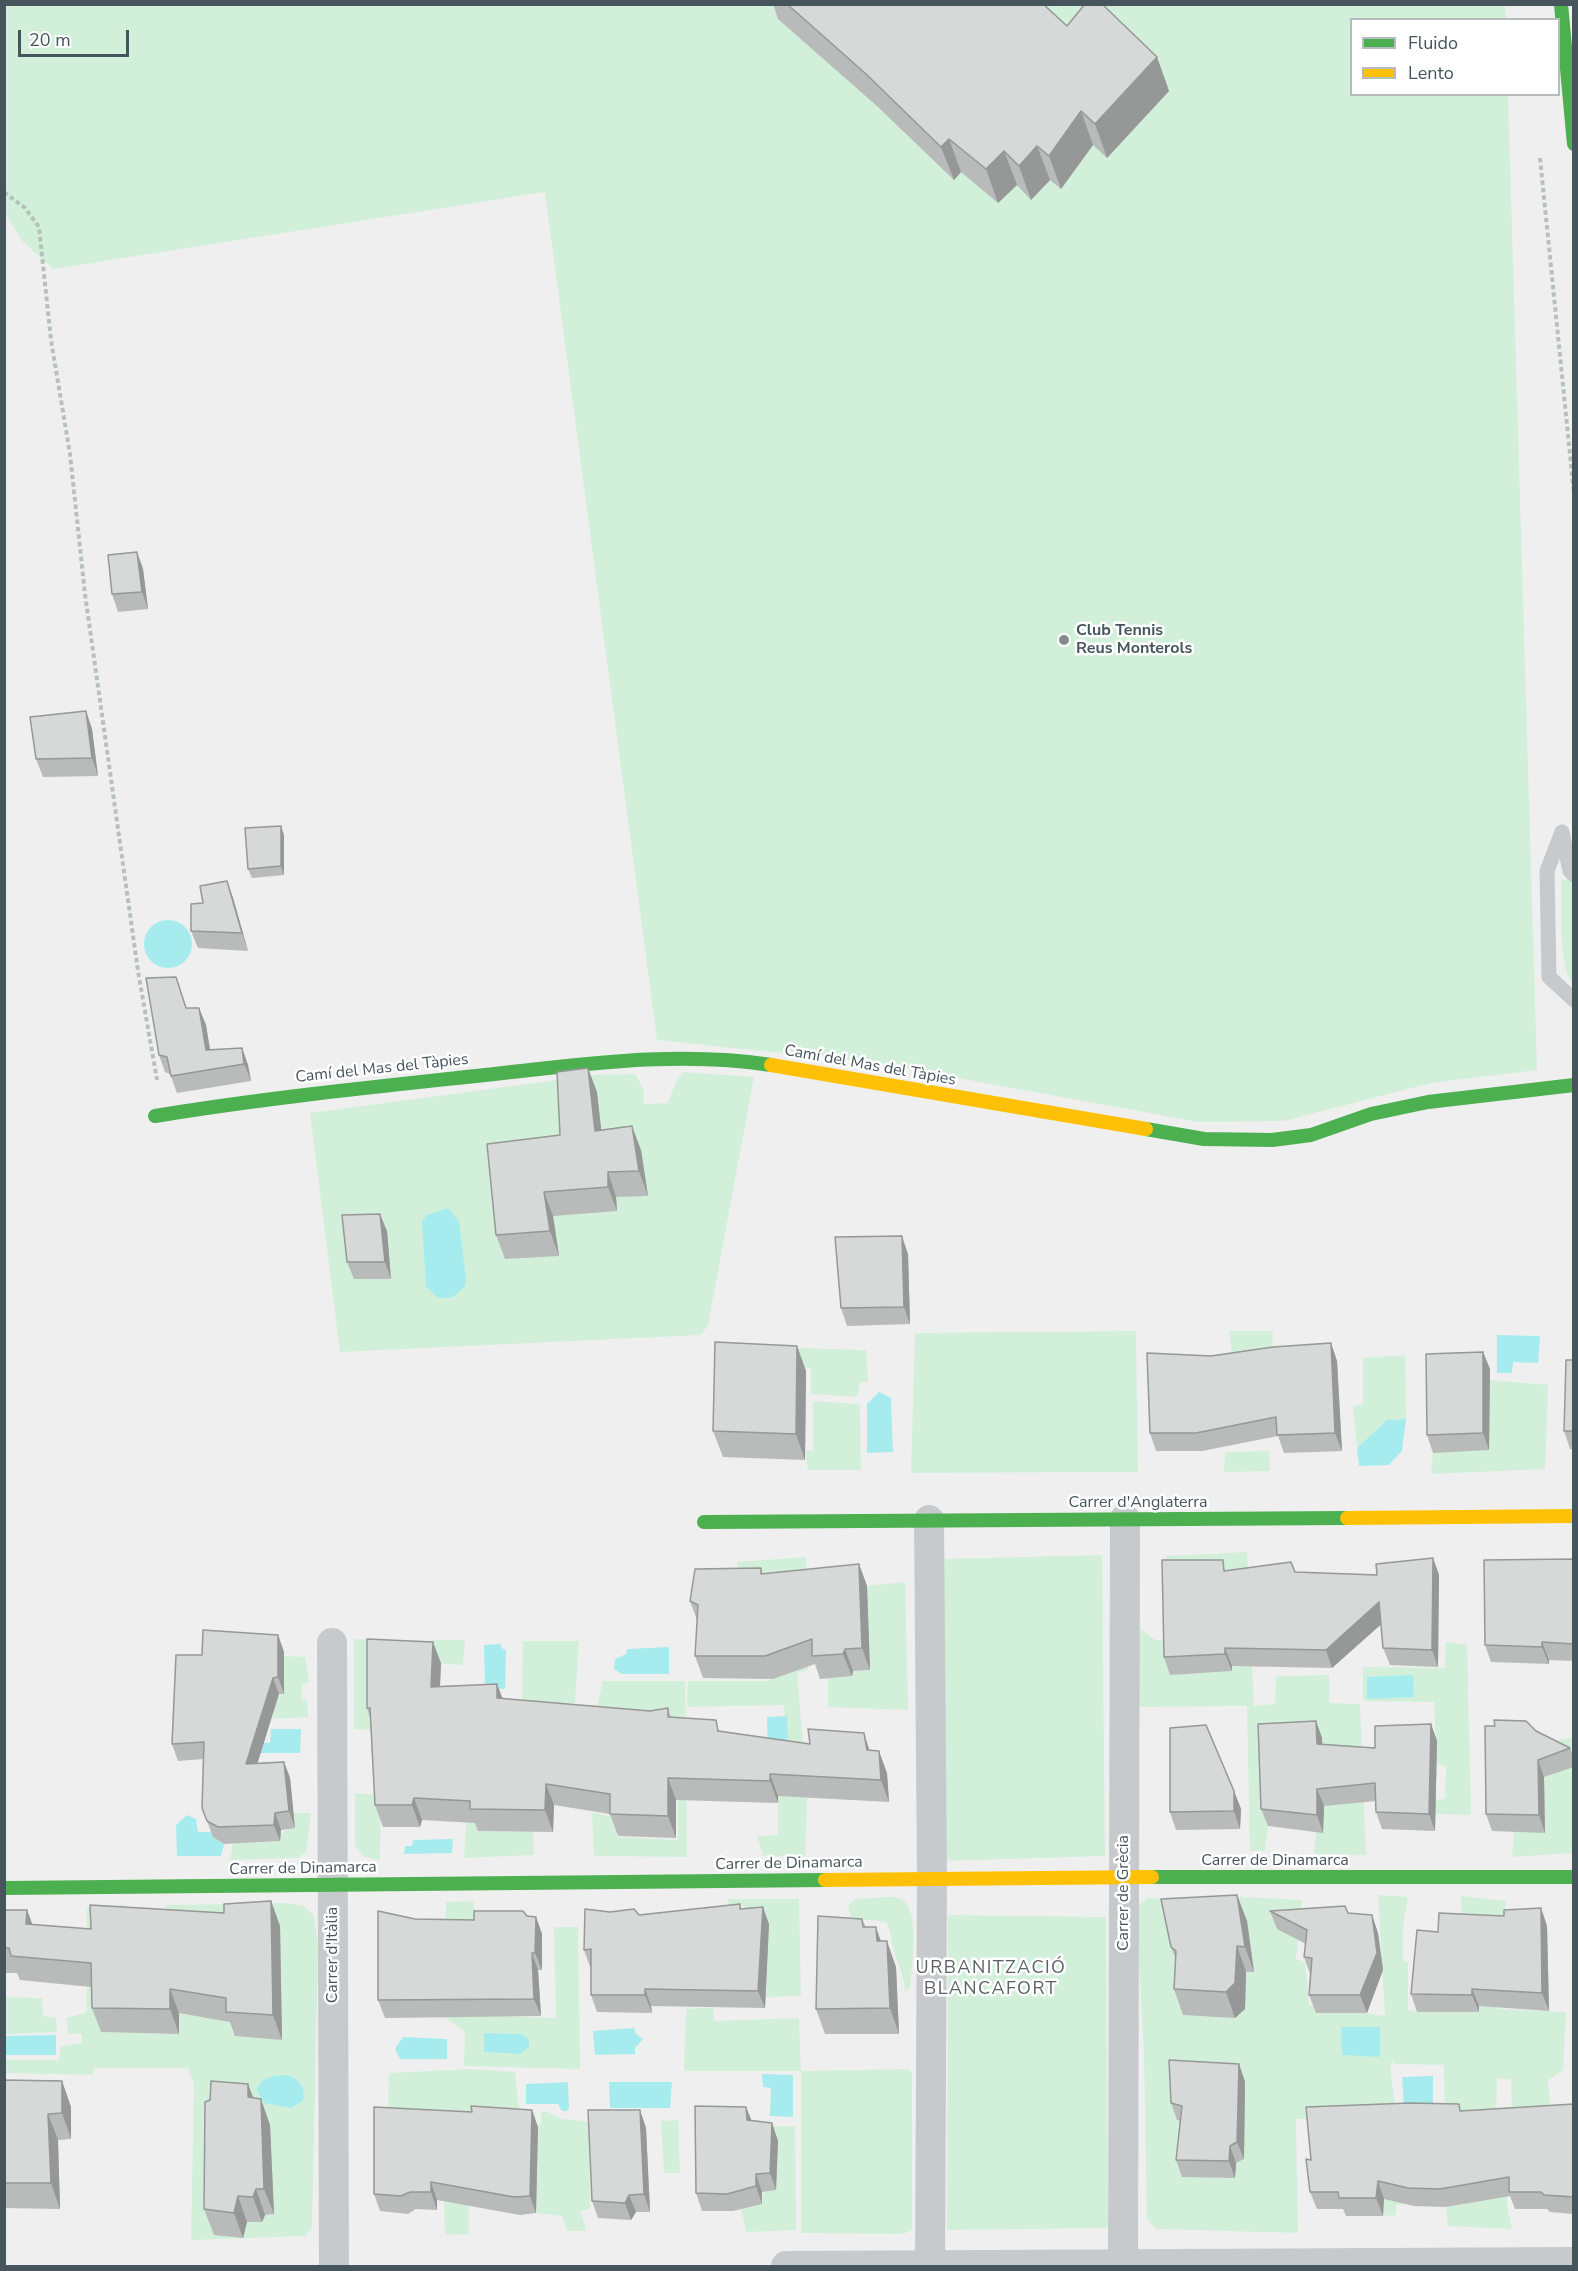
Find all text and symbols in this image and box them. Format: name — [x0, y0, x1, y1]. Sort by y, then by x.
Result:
scale bar — [21, 18, 132, 56]
legend — [1350, 18, 1560, 96]
text: 20 m — [29, 28, 71, 52]
text: Fluido — [1408, 31, 1458, 55]
text: Lento — [1408, 61, 1454, 85]
place label: Club Tennis Reus Monterols — [1076, 621, 1192, 659]
marker: Club Tennis Reus Monterols — [1057, 633, 1071, 647]
street label: Camí del Mas del Tàpies — [783, 1041, 957, 1091]
street label: Camí del Mas del Tàpies — [294, 1050, 470, 1088]
street label: Carrer d'Anglaterra — [1069, 1493, 1207, 1513]
street label: Carrer de Grècia — [1114, 1835, 1134, 1951]
street label: Carrer de Dinamarca — [1201, 1851, 1349, 1871]
street label: Carrer de Dinamarca — [715, 1853, 863, 1875]
street label: Carrer de Dinamarca — [229, 1858, 377, 1880]
street label: Carrer d'Itàlia — [323, 1907, 343, 2003]
district label: URBANITZACIÓ BLANCAFORT — [916, 1958, 1066, 2000]

